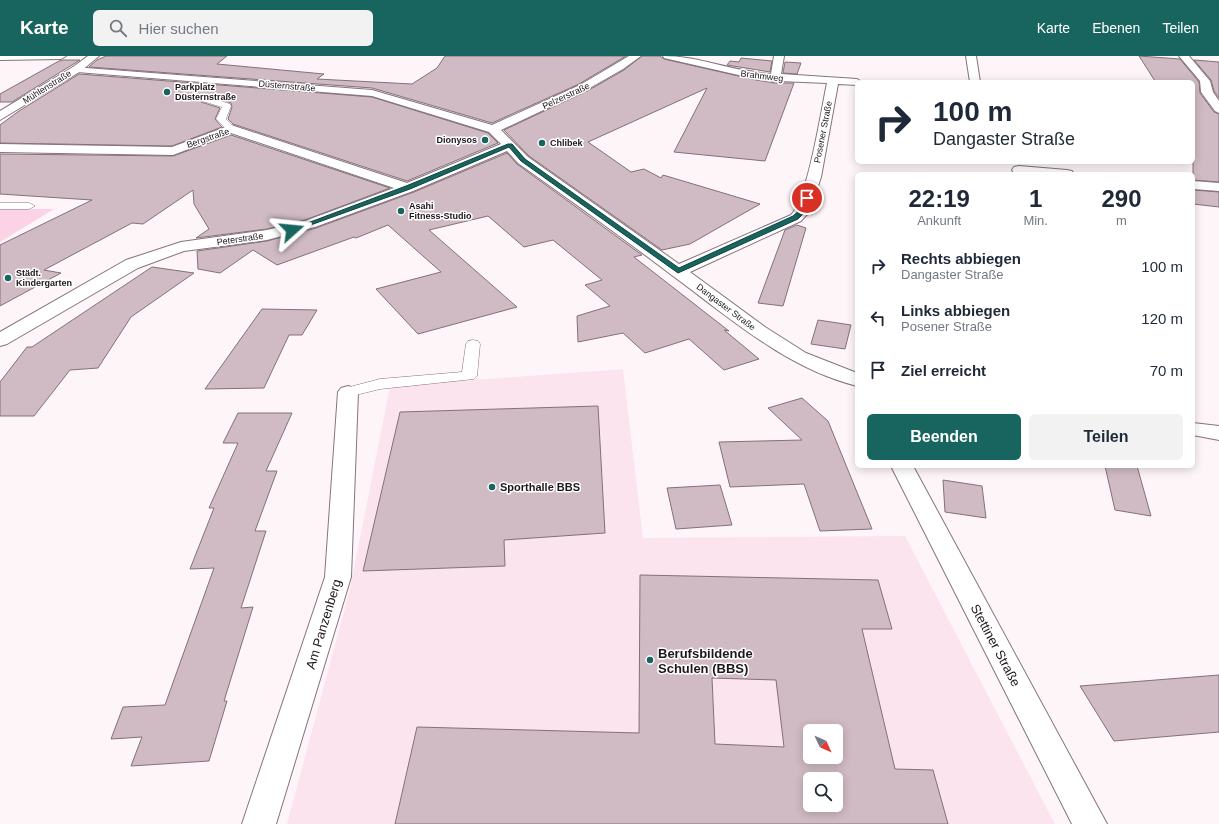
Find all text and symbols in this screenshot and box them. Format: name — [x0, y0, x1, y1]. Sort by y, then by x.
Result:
search box — [93, 10, 373, 46]
text: Karte — [20, 17, 69, 38]
icon: search — [107, 17, 129, 39]
text: Hier suchen — [139, 20, 219, 37]
text: Karte — [1037, 20, 1070, 36]
text: Ebenen — [1092, 20, 1140, 36]
text: Teilen — [1162, 20, 1199, 36]
street label: Mühlenstraße — [21, 68, 73, 106]
street label: Brahmweg — [740, 68, 784, 84]
street label: Düsternstraße — [258, 79, 316, 93]
street label: Pelzerstraße — [541, 81, 591, 111]
place label: Parkplatz Düsternstraße — [175, 82, 236, 102]
marker: Parkplatz Düsternstraße — [162, 87, 172, 97]
icon: right — [867, 96, 919, 148]
text: 100 m — [933, 96, 1012, 127]
street label: Posener Straße — [812, 100, 834, 164]
street label: Bergstraße — [185, 126, 231, 150]
text: Dangaster Straße — [933, 129, 1075, 149]
place label: Dionysos — [436, 135, 477, 145]
marker: Dionysos — [480, 135, 490, 145]
marker: Chlibek — [537, 138, 547, 148]
place label: Chlibek — [550, 138, 584, 148]
pin — [790, 181, 824, 215]
text: 22:19 — [909, 185, 970, 212]
text: 1 — [1029, 185, 1042, 212]
text: 290 — [1101, 185, 1142, 212]
icon: arrive — [796, 187, 818, 209]
place label: Asahi Fitness-Studio — [409, 201, 472, 221]
marker: Asahi Fitness-Studio — [396, 206, 406, 216]
position arrow — [271, 209, 313, 251]
text: Ankunft — [917, 213, 961, 228]
text: Min. — [1023, 213, 1048, 228]
text: m — [1116, 213, 1127, 228]
street label: Peterstraße — [216, 231, 264, 247]
text: Rechts abbiegen — [901, 250, 1021, 267]
icon: right — [867, 255, 889, 277]
text: 100 m — [1141, 258, 1183, 275]
text: Dangaster Straße — [901, 267, 1004, 282]
place label: Städt. Kindergarten — [16, 268, 72, 288]
marker: Städt. Kindergarten — [3, 273, 13, 283]
street label: Dangaster Straße — [695, 282, 757, 332]
text: Links abbiegen — [901, 302, 1010, 319]
icon: left — [867, 307, 889, 329]
text: 120 m — [1141, 310, 1183, 327]
text: Posener Straße — [901, 319, 992, 334]
icon: arrive — [867, 359, 889, 381]
text: Ziel erreicht — [901, 362, 986, 379]
text: 70 m — [1150, 362, 1183, 379]
button: Beenden — [867, 414, 1021, 460]
button: Teilen — [1029, 414, 1183, 460]
place label: Sporthalle BBS — [500, 481, 580, 493]
marker: Sporthalle BBS — [487, 482, 497, 492]
street label: Am Panzenberg — [303, 577, 344, 671]
street label: Stettiner Straße — [968, 602, 1024, 689]
place label: Berufsbildende Schulen (BBS) — [658, 646, 753, 676]
marker: Berufsbildende Schulen (BBS) — [645, 655, 655, 665]
north arrow — [803, 724, 843, 764]
map controls — [803, 724, 843, 812]
button: search — [803, 772, 843, 812]

